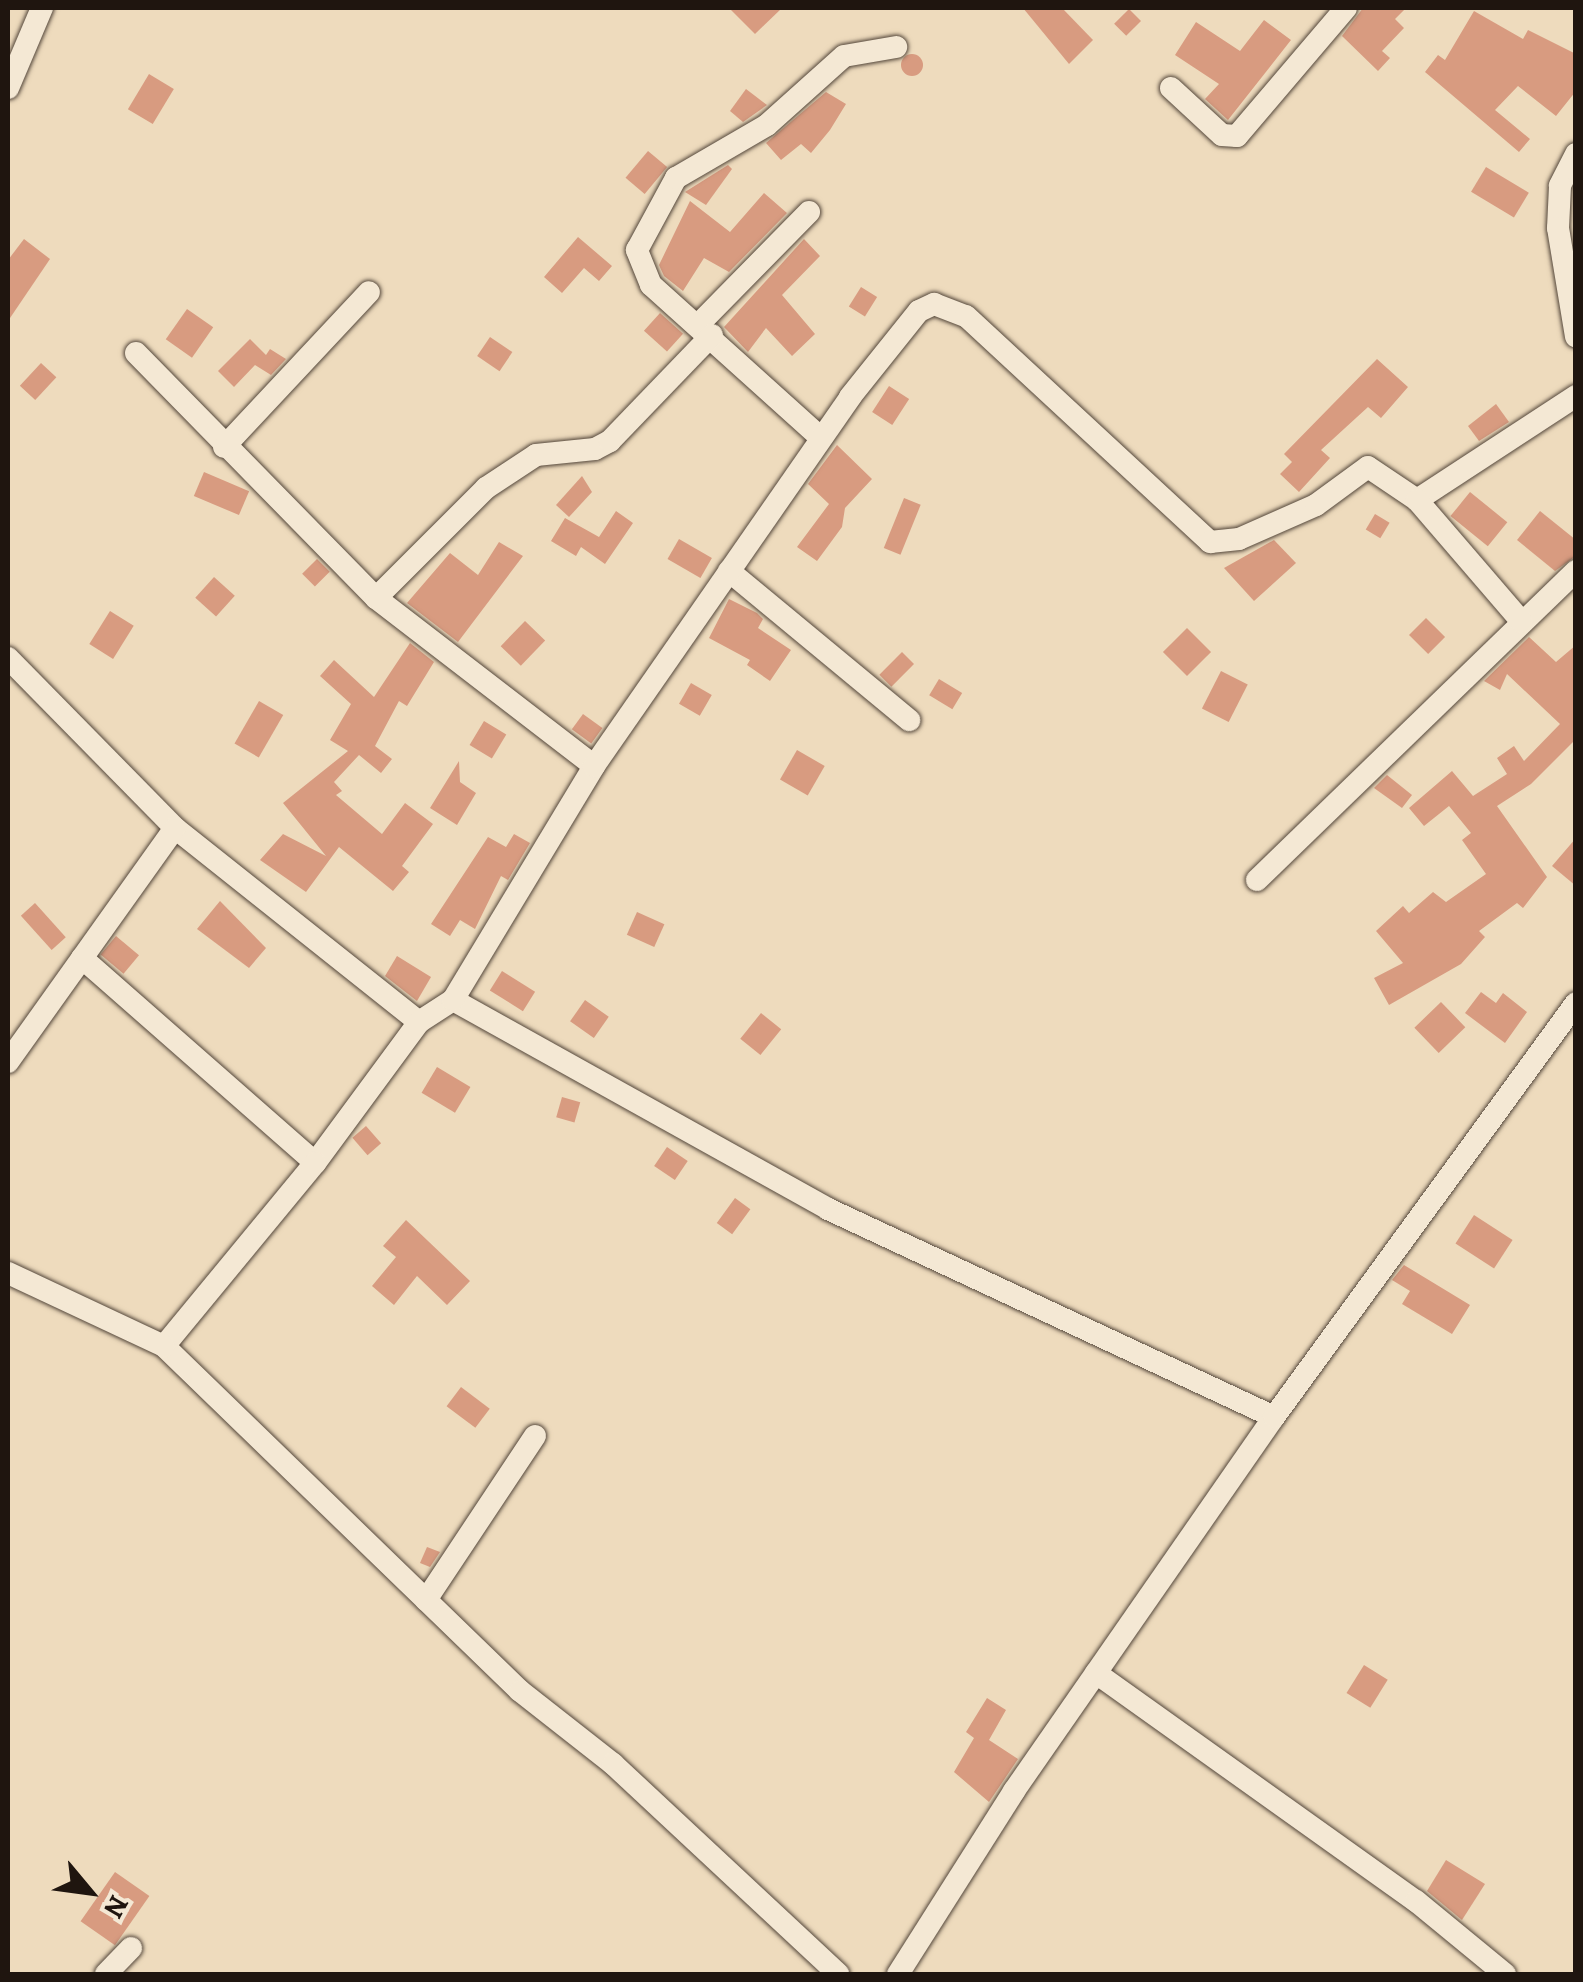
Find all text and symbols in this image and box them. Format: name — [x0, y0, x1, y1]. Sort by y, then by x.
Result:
north arrow — [40, 1842, 140, 1942]
text: N — [95, 1888, 138, 1925]

